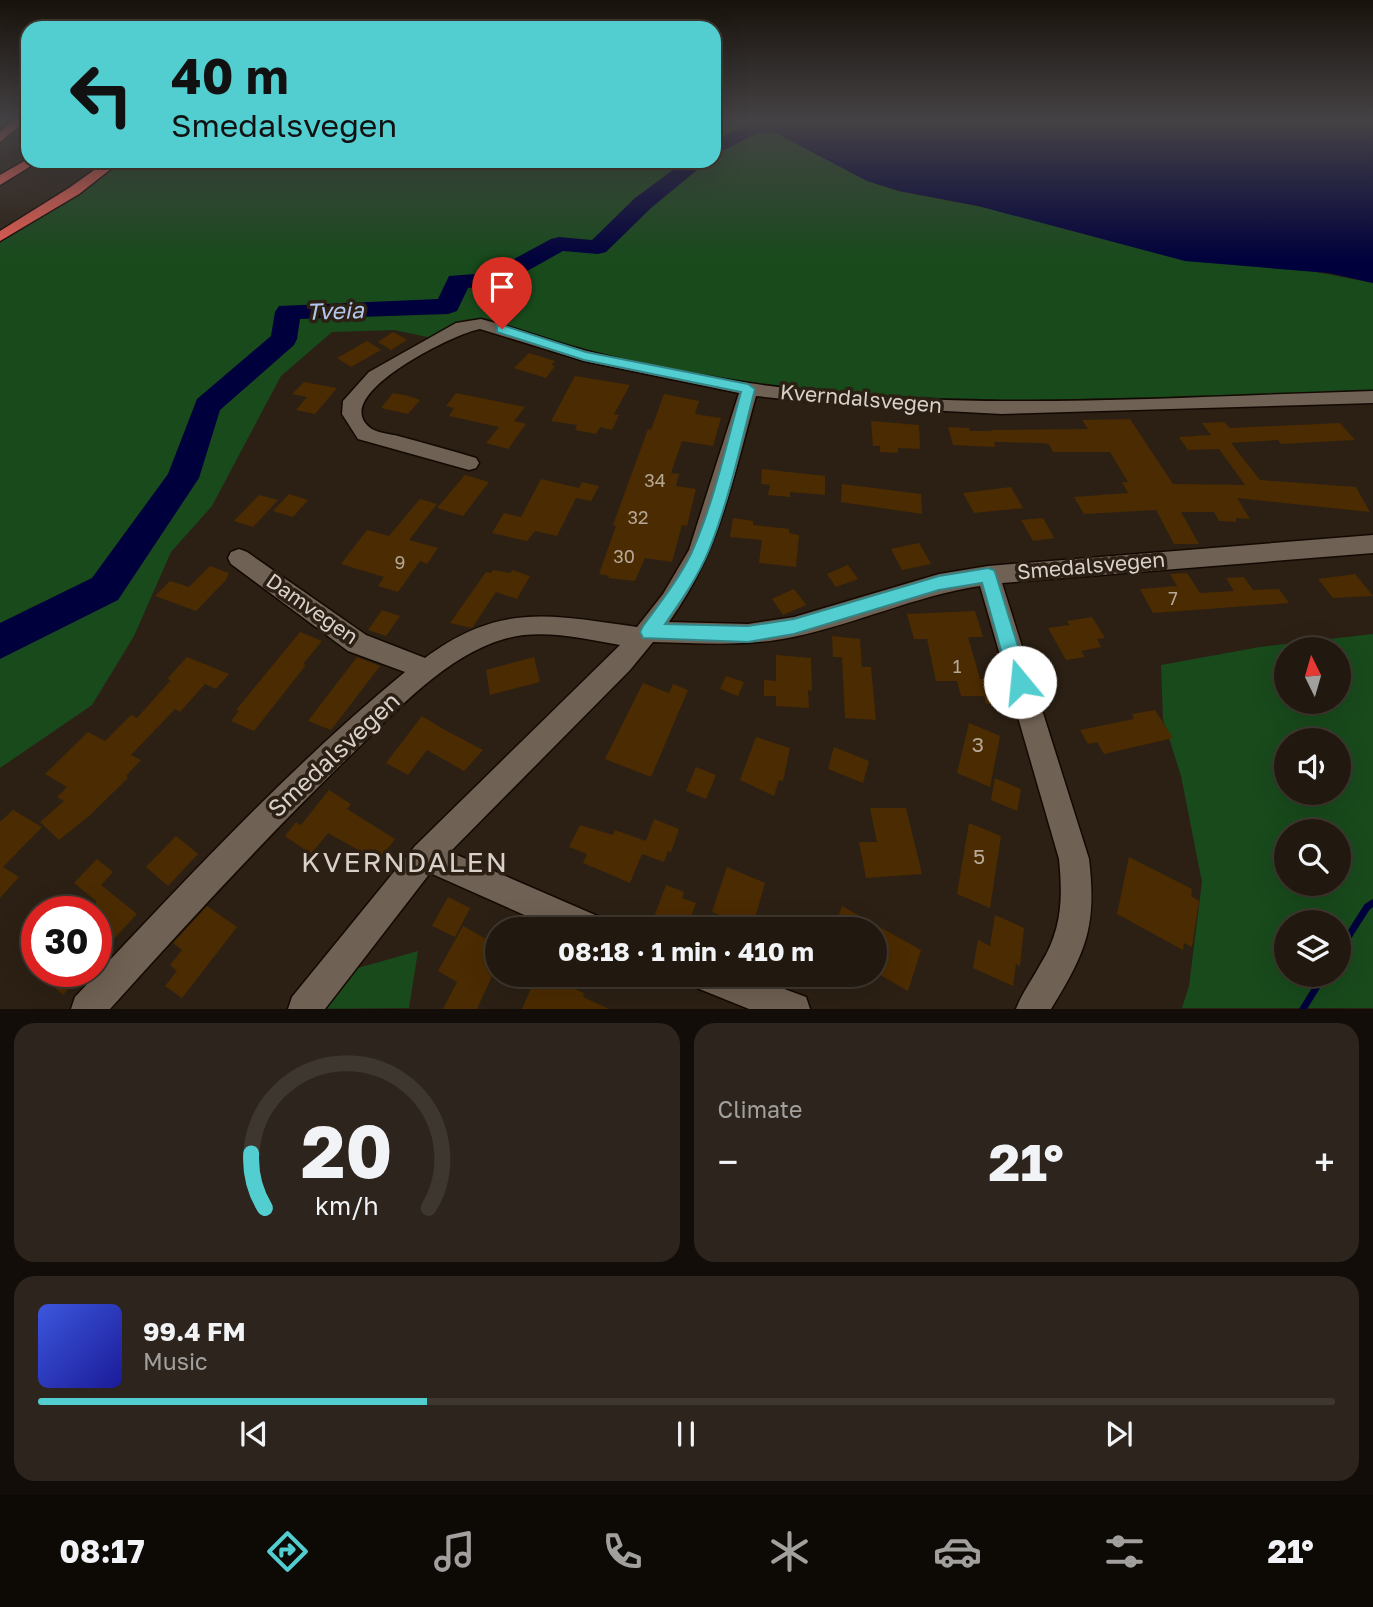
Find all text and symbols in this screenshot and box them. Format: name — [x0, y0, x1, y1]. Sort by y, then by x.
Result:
text: 40 m — [171, 46, 289, 105]
icon: left — [56, 49, 147, 140]
text: Smedalsvegen — [171, 106, 397, 144]
pin — [472, 257, 532, 329]
icon: arrive — [483, 268, 521, 306]
water label: Tveia — [306, 295, 365, 325]
street label: Kverndalsvegen — [779, 378, 943, 418]
house number: 34 — [644, 469, 666, 491]
house number: 32 — [628, 506, 648, 528]
house number: 30 — [613, 545, 635, 567]
street label: Smedalsvegen — [1016, 546, 1166, 584]
house number: 9 — [395, 551, 405, 573]
street label: Damvegen — [262, 567, 364, 649]
house number: 7 — [1168, 587, 1178, 609]
north arrow — [1274, 637, 1351, 714]
map controls — [1274, 637, 1351, 987]
position arrow — [983, 645, 1057, 719]
house number: 1 — [953, 655, 962, 677]
street label: Smedalsvegen — [261, 685, 405, 822]
button: sound — [1274, 728, 1351, 805]
house number: 3 — [972, 731, 984, 757]
button: search — [1274, 819, 1351, 896]
house number: 5 — [973, 843, 985, 869]
district label: KVERNDALEN — [301, 845, 509, 878]
speed limit sign: 30 — [21, 896, 112, 987]
button: layers — [1274, 910, 1351, 987]
text: 08:18 · 1 min · 410 m — [558, 936, 814, 967]
text: Climate — [718, 1095, 802, 1123]
text: 20 — [301, 1108, 393, 1195]
text: 21° — [989, 1130, 1064, 1192]
text: − — [718, 1139, 738, 1184]
text: + — [1314, 1139, 1335, 1184]
text: km/h — [315, 1190, 379, 1221]
text: 99.4 FM — [143, 1316, 246, 1347]
text: Music — [143, 1347, 208, 1375]
icon: previous — [235, 1415, 273, 1453]
icon: pause — [667, 1415, 705, 1453]
icon: next — [1100, 1415, 1138, 1453]
icon: directions — [263, 1527, 312, 1576]
icon: music — [430, 1527, 479, 1576]
icon: phone — [598, 1527, 647, 1576]
icon: climate — [765, 1527, 814, 1576]
icon: car — [933, 1527, 982, 1576]
icon: filters — [1100, 1527, 1149, 1576]
text: 08:17 — [59, 1532, 145, 1570]
text: 21° — [1267, 1532, 1314, 1570]

